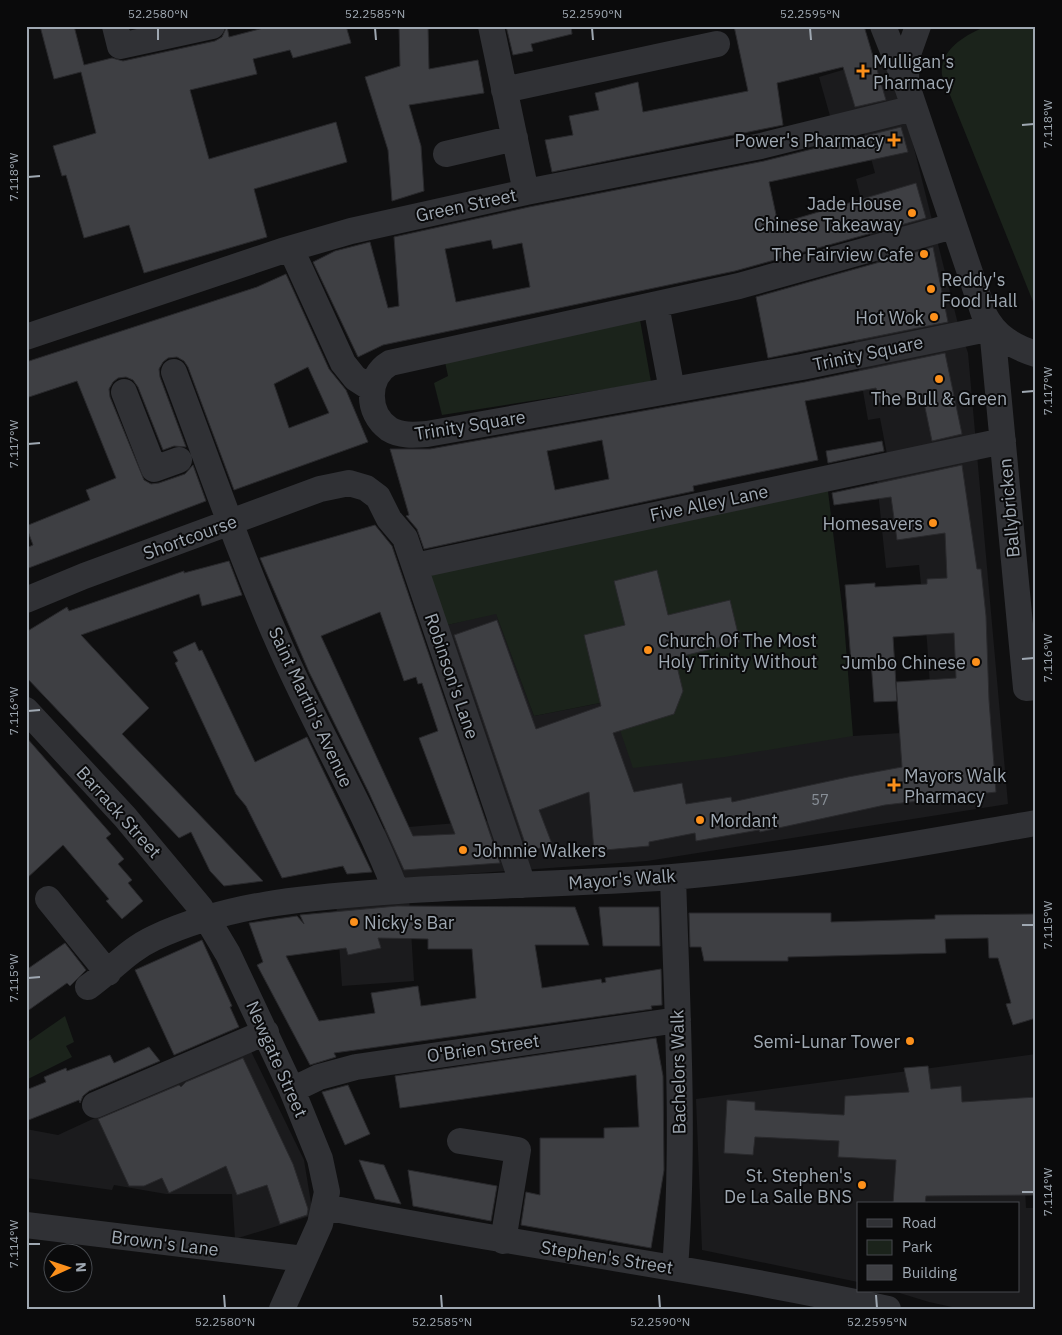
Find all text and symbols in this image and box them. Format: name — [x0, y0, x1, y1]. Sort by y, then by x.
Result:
text: 52.2580°N — [128, 6, 188, 21]
text: 52.2585°N — [345, 6, 405, 21]
text: 52.2590°N — [562, 6, 622, 21]
text: 52.2595°N — [780, 6, 840, 21]
place label: Mulligan's Pharmacy — [873, 50, 954, 94]
marker: Mulligan's Pharmacy — [857, 65, 869, 77]
text: 7.118°W — [1040, 100, 1055, 148]
place label: Power's Pharmacy — [735, 129, 884, 152]
marker: Power's Pharmacy — [888, 134, 900, 146]
text: 7.118°W — [6, 153, 21, 201]
street label: Green Street — [413, 183, 519, 227]
place label: Jade House Chinese Takeaway — [754, 192, 902, 236]
marker: Jade House Chinese Takeaway — [906, 207, 918, 219]
place label: The Fairview Cafe — [771, 243, 914, 266]
marker: The Fairview Cafe — [918, 248, 930, 260]
place label: Reddy's Food Hall — [941, 268, 1018, 312]
marker: Reddy's Food Hall — [925, 283, 937, 295]
place label: Hot Wok — [855, 306, 925, 329]
marker: Hot Wok — [928, 311, 940, 323]
street label: Trinity Square — [811, 330, 925, 376]
text: 7.117°W — [1040, 367, 1055, 415]
marker: The Bull & Green — [933, 373, 945, 385]
place label: The Bull & Green — [871, 387, 1007, 410]
street label: Trinity Square — [413, 405, 527, 445]
text: 7.117°W — [6, 420, 21, 468]
street label: Ballybricken — [993, 457, 1025, 559]
street label: Five Alley Lane — [648, 479, 770, 527]
street label: Shortcourse — [140, 509, 240, 565]
place label: Homesavers — [822, 512, 923, 535]
marker: Homesavers — [927, 517, 939, 529]
street label: Robinson's Lane — [420, 610, 484, 742]
street label: Saint Martin's Avenue — [264, 623, 358, 791]
place label: Church Of The Most Holy Trinity Without — [658, 629, 817, 673]
text: 7.116°W — [1040, 634, 1055, 682]
marker: Church Of The Most Holy Trinity Without — [642, 644, 654, 656]
place label: Jumbo Chinese — [841, 651, 966, 674]
marker: Jumbo Chinese — [970, 656, 982, 668]
text: 7.116°W — [6, 687, 21, 735]
street label: Barrack Street — [72, 761, 166, 863]
place label: Mayors Walk Pharmacy — [904, 764, 1007, 808]
marker: Mayors Walk Pharmacy — [888, 779, 900, 791]
house number: 57 — [811, 790, 829, 809]
place label: Mordant — [710, 809, 778, 832]
marker: Mordant — [694, 814, 706, 826]
place label: Johnnie Walkers — [473, 839, 606, 862]
marker: Johnnie Walkers — [457, 844, 469, 856]
street label: Mayor's Walk — [568, 864, 677, 894]
text: 7.115°W — [1040, 901, 1055, 949]
place label: Nicky's Bar — [364, 911, 455, 934]
marker: Nicky's Bar — [348, 916, 360, 928]
text: 7.115°W — [6, 954, 21, 1002]
street label: Newgate Street — [241, 997, 313, 1121]
street label: Bachelors Walk — [665, 1009, 691, 1135]
street label: O'Brien Street — [425, 1029, 541, 1067]
place label: Semi-Lunar Tower — [753, 1030, 900, 1053]
marker: Semi-Lunar Tower — [904, 1035, 916, 1047]
place label: St. Stephen's De La Salle BNS — [724, 1164, 852, 1208]
text: 7.114°W — [1040, 1168, 1055, 1216]
marker: St. Stephen's De La Salle BNS — [856, 1179, 868, 1191]
legend — [857, 1202, 1020, 1292]
text: Road — [902, 1213, 937, 1232]
text: 7.114°W — [6, 1220, 21, 1268]
street label: Brown's Lane — [110, 1225, 220, 1261]
street label: Stephen's Street — [539, 1235, 675, 1279]
text: Park — [902, 1237, 932, 1256]
north arrow — [42, 1242, 92, 1292]
text: N — [72, 1262, 90, 1273]
text: Building — [902, 1263, 957, 1282]
text: 52.2580°N — [195, 1314, 255, 1329]
text: 52.2585°N — [412, 1314, 472, 1329]
text: 52.2590°N — [630, 1314, 690, 1329]
text: 52.2595°N — [847, 1314, 907, 1329]

